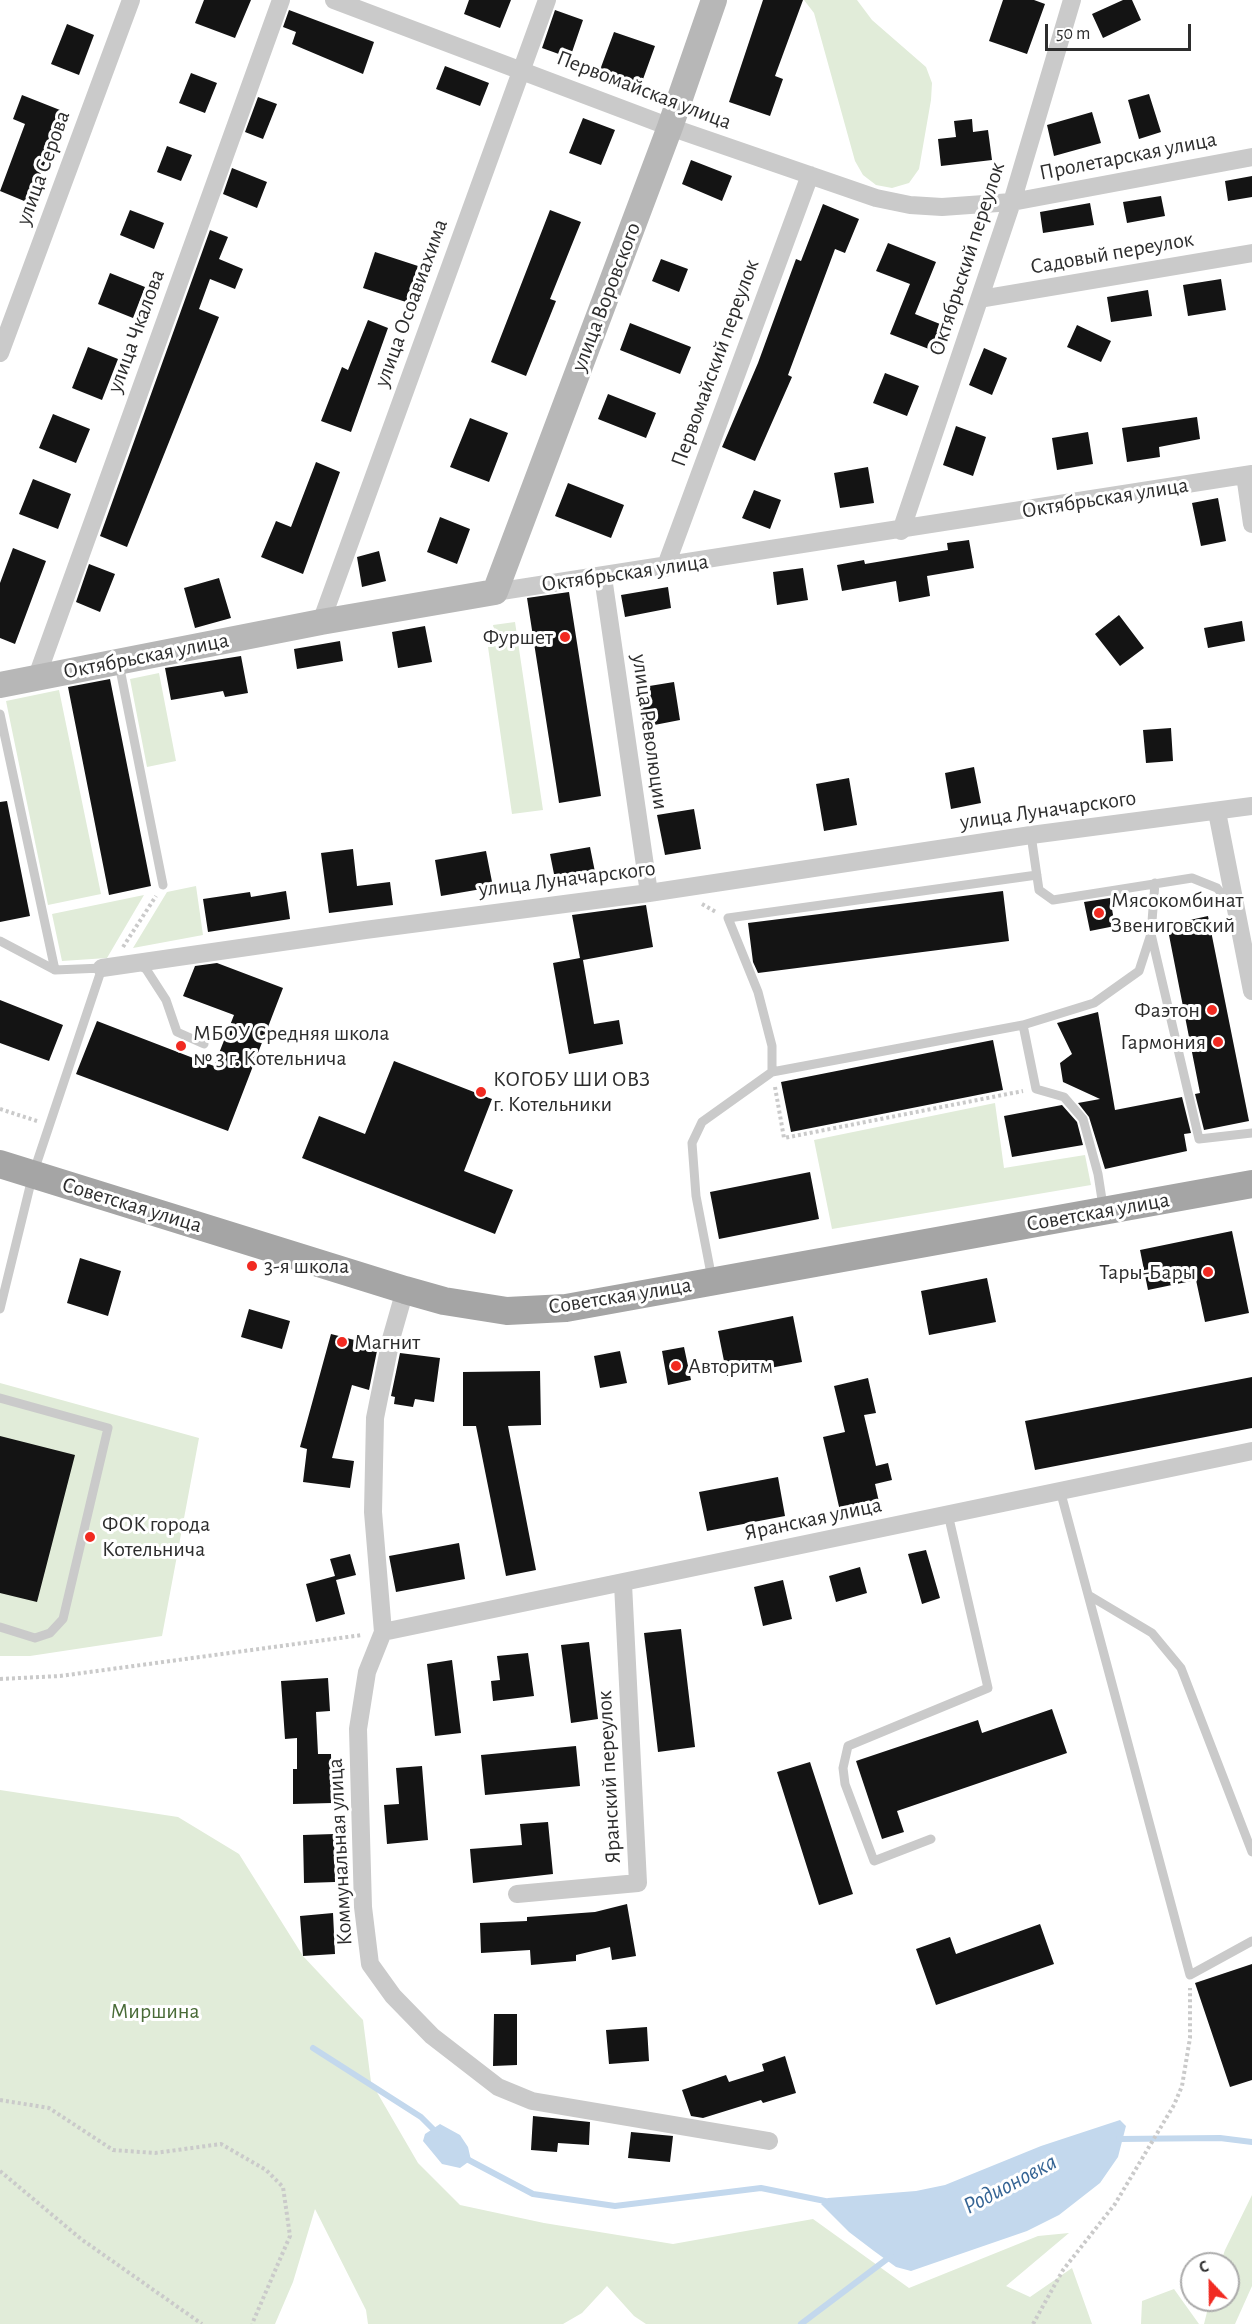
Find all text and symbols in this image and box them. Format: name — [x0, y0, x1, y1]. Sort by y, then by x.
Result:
scale bar — [1048, 12, 1194, 50]
text: 50 m — [1056, 25, 1090, 43]
street label: Первомайская улица — [553, 44, 735, 136]
street label: улица Серова — [10, 107, 76, 229]
street label: Пролетарская улица — [1037, 126, 1219, 186]
street label: Октябрьский переулок — [923, 159, 1011, 359]
street label: улица Осоавиахима — [368, 215, 454, 391]
street label: улица Воровского — [565, 219, 647, 375]
street label: Садовый переулок — [1028, 226, 1196, 280]
street label: Первомайский переулок — [665, 256, 765, 470]
street label: улица Чкалова — [101, 266, 171, 396]
street label: Октябрьская улица — [1020, 472, 1190, 524]
street label: Октябрьская улица — [540, 548, 710, 598]
place label: Фуршет — [483, 624, 553, 650]
street label: Октябрьская улица — [61, 627, 231, 685]
marker: Фуршет — [558, 630, 572, 644]
street label: улица Революции — [626, 652, 674, 812]
street label: улица Луначарского — [958, 785, 1138, 835]
street label: улица Луначарского — [477, 855, 657, 903]
place label: Мясокомбинат Звениговский — [1111, 887, 1243, 938]
marker: Мясокомбинат Звениговский — [1092, 906, 1106, 920]
place label: Фаэтон — [1134, 997, 1200, 1023]
marker: Фаэтон — [1205, 1003, 1219, 1017]
place label: МБОУ Средняя школа № 3 г. Котельнича — [193, 1020, 390, 1072]
place label: Гармония — [1120, 1029, 1206, 1055]
marker: Гармония — [1211, 1035, 1225, 1049]
marker: МБОУ Средняя школа № 3 г. Котельнича — [174, 1039, 188, 1053]
place label: КОГОБУ ШИ ОВЗ г. Котельники — [493, 1066, 650, 1118]
marker: КОГОБУ ШИ ОВЗ г. Котельники — [474, 1085, 488, 1099]
street label: Советская улица — [59, 1171, 205, 1239]
street label: Советская улица — [1024, 1186, 1172, 1238]
place label: 3-я школа — [264, 1253, 349, 1279]
marker: 3-я школа — [245, 1259, 259, 1273]
place label: Тары-Бары — [1099, 1259, 1196, 1285]
marker: Тары-Бары — [1201, 1265, 1215, 1279]
street label: Советская улица — [546, 1272, 694, 1320]
place label: Магнит — [354, 1329, 420, 1355]
marker: Магнит — [335, 1335, 349, 1349]
place label: Авторитм — [688, 1353, 773, 1379]
marker: Авторитм — [669, 1359, 683, 1373]
street label: Яранская улица — [742, 1492, 884, 1546]
place label: ФОК города Котельнича — [102, 1511, 210, 1562]
marker: ФОК города Котельнича — [83, 1530, 97, 1544]
street label: Яранский переулок — [591, 1690, 627, 1864]
street label: Коммунальная улица — [322, 1758, 358, 1946]
park label: Миршина — [110, 1998, 200, 2024]
water label: Родионовка — [958, 2147, 1062, 2221]
north arrow — [1180, 2252, 1240, 2312]
text: С — [1197, 2258, 1211, 2276]

